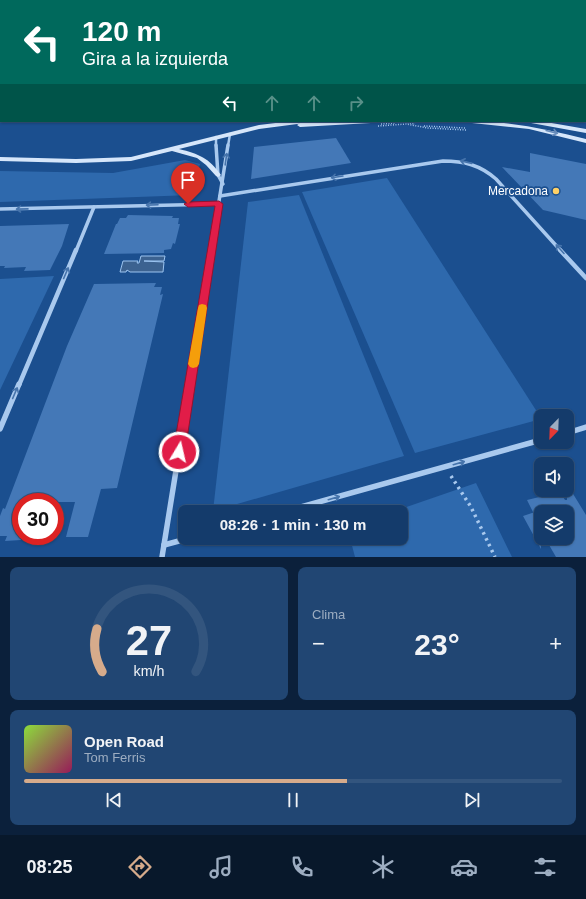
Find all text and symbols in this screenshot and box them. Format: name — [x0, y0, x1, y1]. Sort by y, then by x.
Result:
icon: left — [16, 16, 68, 68]
text: 120 m — [82, 16, 161, 47]
text: Gira a la izquierda — [82, 49, 228, 69]
icon: left — [219, 92, 241, 114]
icon: ahead — [261, 92, 283, 114]
icon: ahead — [303, 92, 325, 114]
icon: right — [345, 92, 367, 114]
one-way arrow — [545, 129, 558, 137]
one-way arrow — [222, 153, 230, 166]
one-way arrow — [460, 158, 473, 166]
pin — [171, 163, 205, 204]
icon: arrive — [177, 169, 199, 191]
one-way arrow — [331, 173, 344, 181]
place label: Mercadona — [488, 184, 548, 198]
marker: Mercadona — [551, 186, 561, 196]
one-way arrow — [146, 202, 159, 209]
one-way arrow — [16, 205, 29, 213]
one-way arrow — [555, 244, 565, 254]
one-way arrow — [62, 268, 70, 280]
one-way arrow — [12, 387, 19, 399]
north arrow — [534, 409, 574, 449]
map controls — [534, 409, 574, 545]
position arrow — [158, 431, 200, 473]
button: sound — [534, 457, 574, 497]
one-way arrow — [453, 459, 466, 466]
speed limit sign: 30 — [12, 493, 64, 545]
one-way arrow — [327, 494, 340, 501]
button: layers — [534, 505, 574, 545]
text: 08:26 · 1 min · 130 m — [220, 516, 366, 533]
text: Clima — [312, 607, 345, 622]
text: 27 — [126, 616, 172, 663]
text: 23° — [414, 628, 460, 661]
text: − — [312, 631, 325, 656]
text: + — [549, 631, 562, 656]
text: km/h — [134, 662, 165, 678]
text: Open Road — [84, 733, 164, 750]
text: Tom Ferris — [84, 750, 145, 765]
icon: previous — [103, 789, 125, 811]
icon: pause — [282, 789, 304, 811]
icon: next — [461, 789, 483, 811]
icon: directions — [126, 853, 154, 881]
icon: music — [207, 853, 235, 881]
icon: phone — [288, 853, 316, 881]
icon: climate — [369, 853, 397, 881]
icon: car — [450, 853, 478, 881]
icon: filters — [531, 853, 559, 881]
text: 08:25 — [27, 857, 73, 877]

